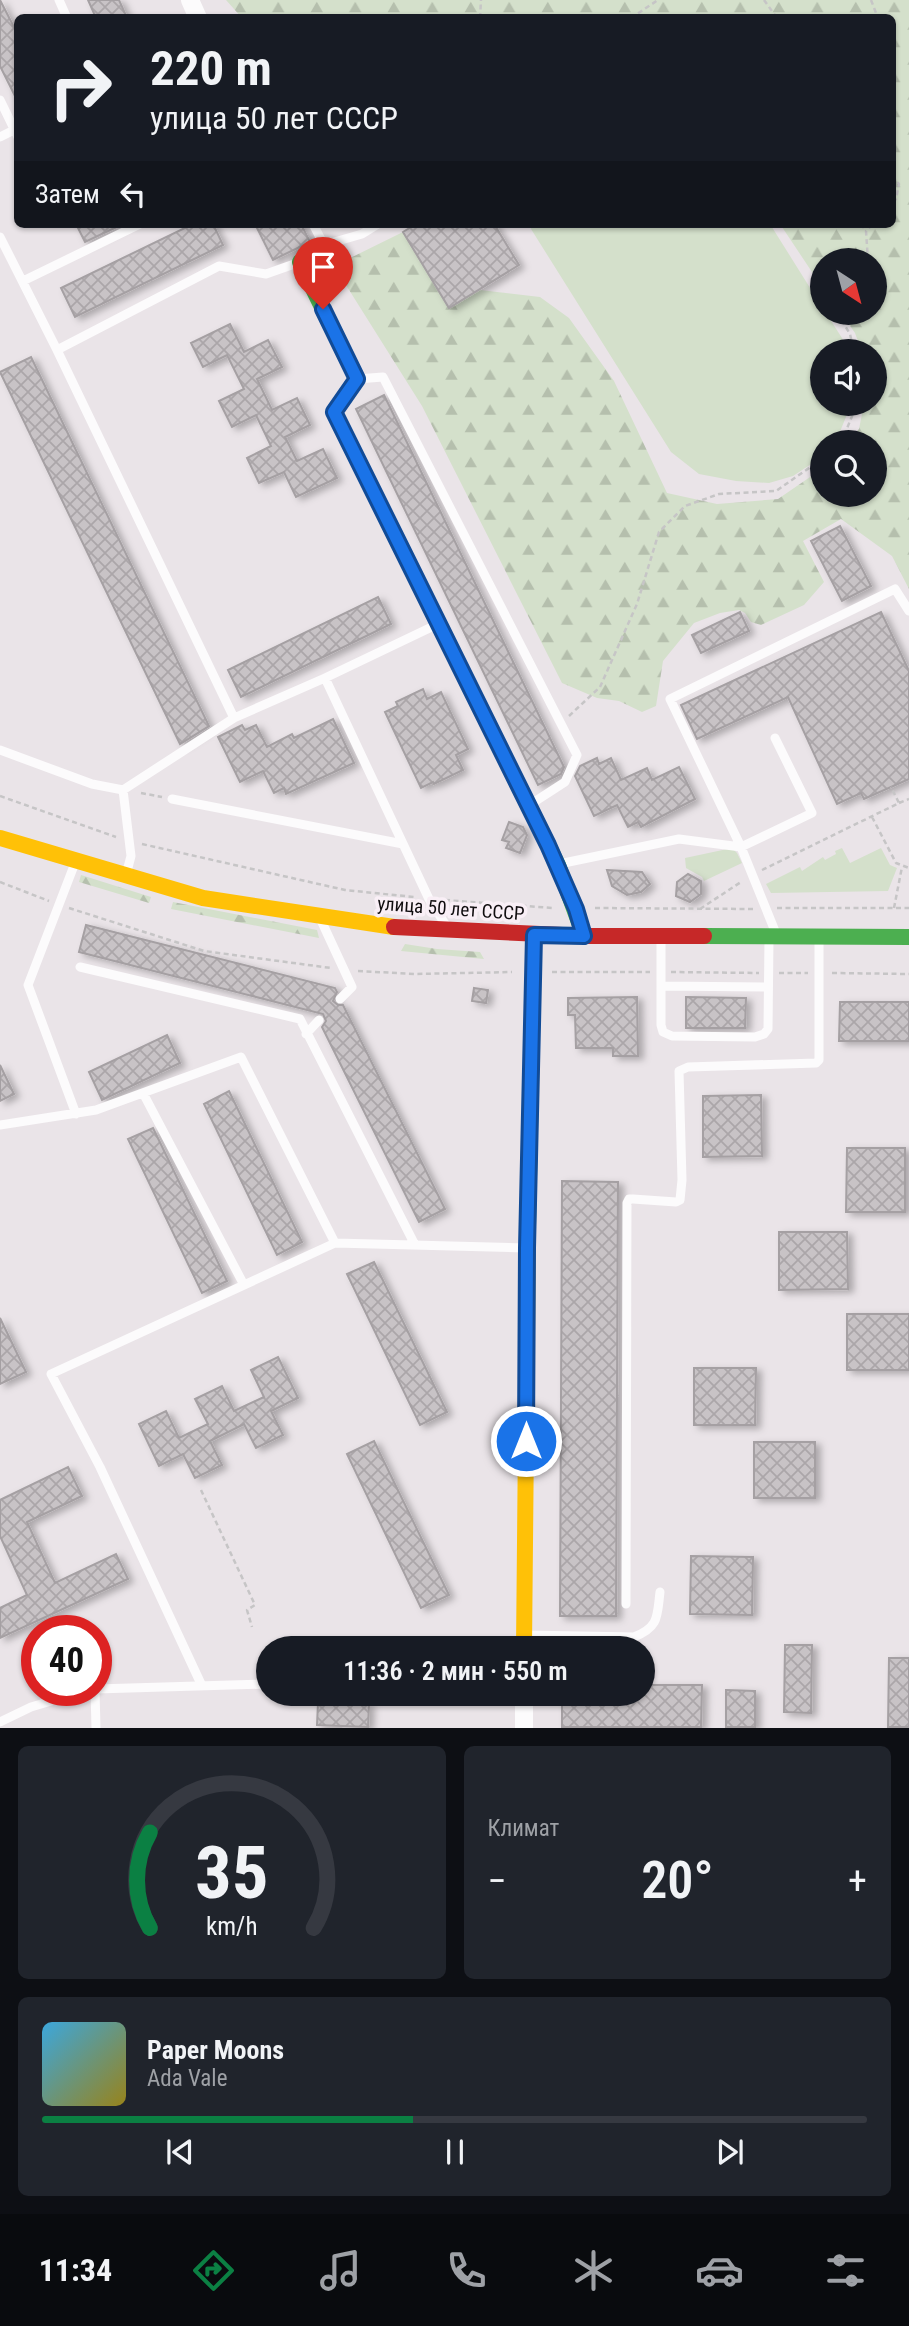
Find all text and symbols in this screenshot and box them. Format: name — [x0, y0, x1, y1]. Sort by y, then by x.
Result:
text: 220 m — [150, 40, 272, 97]
icon: right — [35, 42, 126, 133]
text: улица 50 лет СССР — [150, 99, 398, 137]
icon: left — [114, 175, 152, 213]
text: Затем — [35, 179, 100, 209]
pin — [293, 237, 353, 309]
icon: arrive — [304, 248, 342, 286]
north arrow — [810, 248, 887, 326]
map controls — [810, 248, 887, 507]
button: sound — [810, 339, 887, 416]
button: search — [810, 430, 887, 507]
street label: улица 50 лет СССР — [377, 892, 525, 925]
position arrow — [489, 1404, 563, 1478]
speed limit sign: 40 — [21, 1615, 112, 1706]
text: 11:36 · 2 мин · 550 m — [343, 1656, 568, 1686]
text: Климат — [488, 1815, 559, 1842]
text: 35 — [195, 1831, 269, 1917]
text: 20° — [641, 1850, 713, 1911]
text: − — [488, 1859, 507, 1903]
text: + — [848, 1859, 867, 1903]
text: km/h — [206, 1912, 257, 1941]
text: Paper Moons — [147, 2035, 284, 2065]
text: Ada Vale — [147, 2065, 227, 2092]
icon: previous — [161, 2133, 199, 2171]
icon: pause — [436, 2133, 474, 2171]
icon: next — [711, 2133, 749, 2171]
icon: directions — [189, 2246, 238, 2295]
icon: music — [316, 2246, 365, 2295]
icon: phone — [442, 2246, 491, 2295]
icon: climate — [569, 2246, 618, 2295]
icon: car — [695, 2246, 744, 2295]
icon: filters — [821, 2246, 870, 2295]
text: 11:34 — [39, 2251, 112, 2289]

